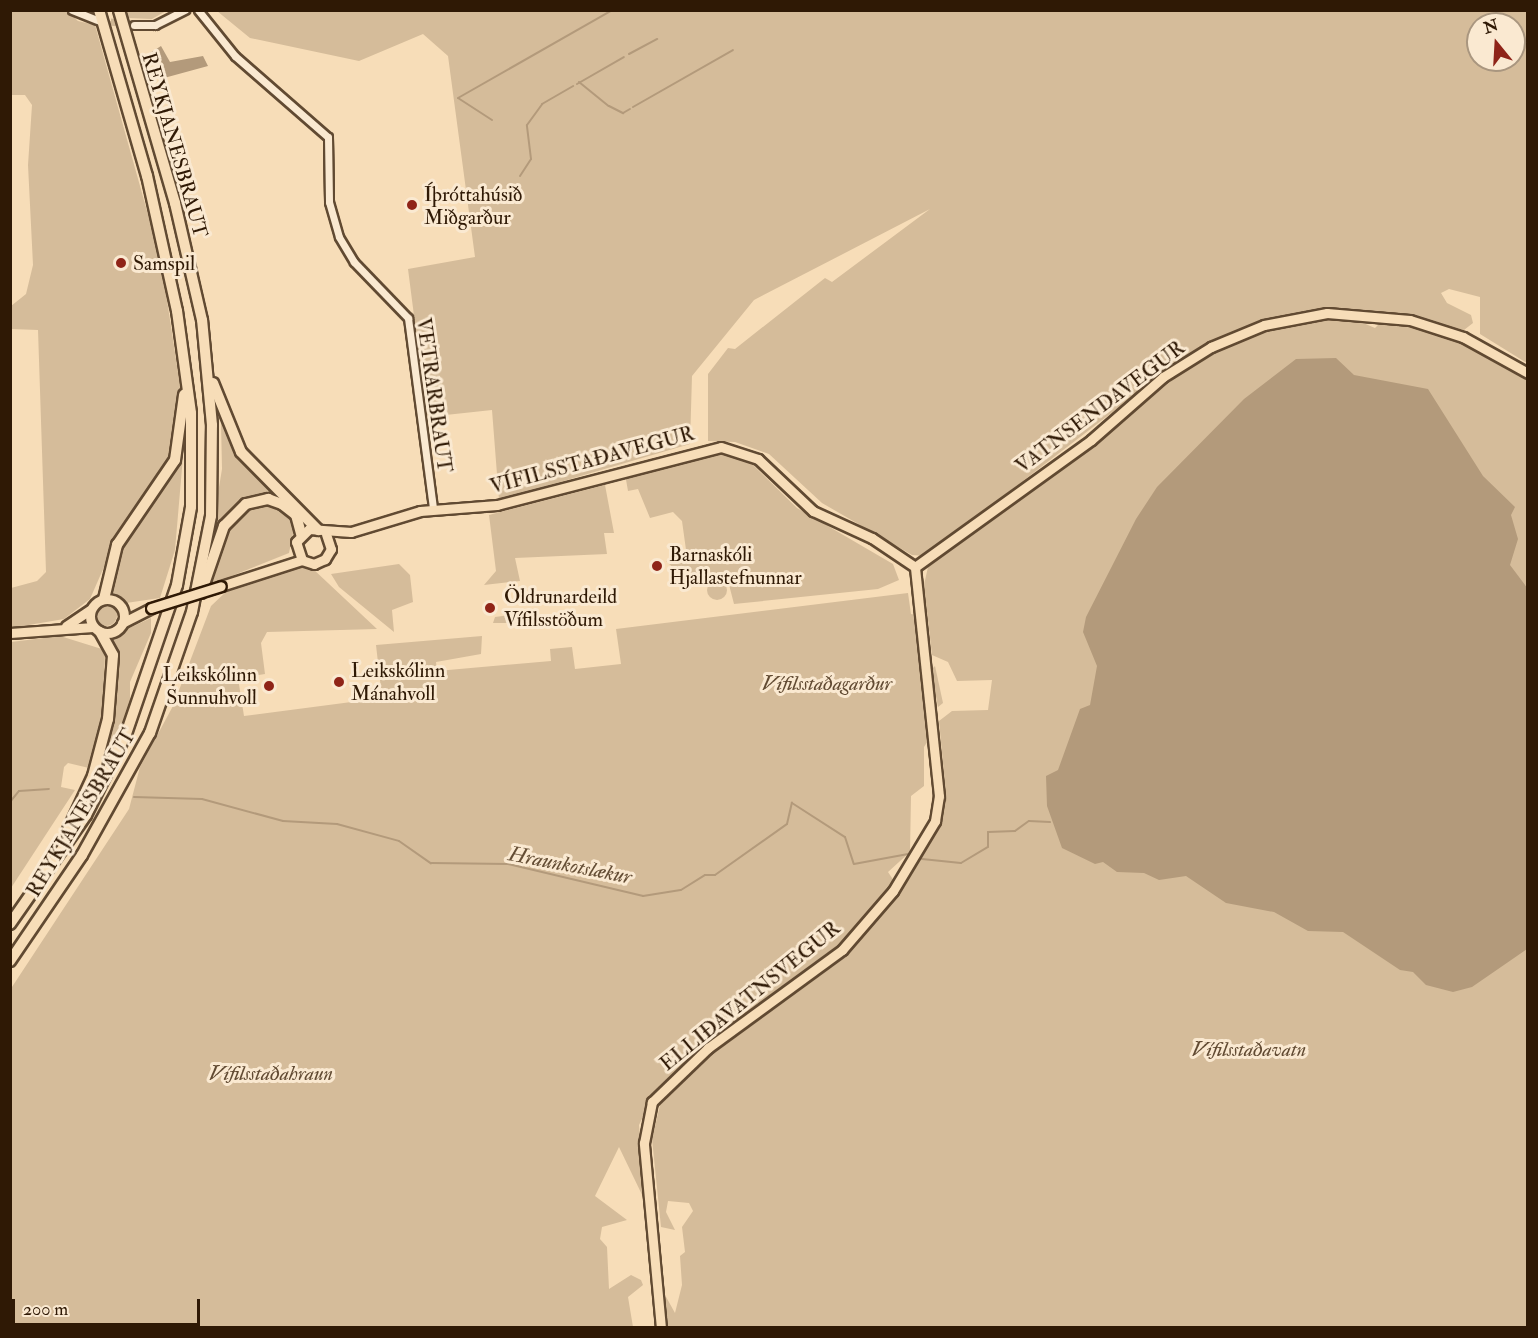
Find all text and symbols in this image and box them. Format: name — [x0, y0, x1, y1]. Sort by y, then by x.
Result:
north arrow — [1466, 12, 1526, 72]
text: N — [1481, 15, 1501, 39]
street label: REYKJANESBRAUT — [137, 50, 213, 240]
place label: Íþróttahúsið Miðgarður — [424, 182, 522, 229]
marker: Íþróttahúsið Miðgarður — [405, 198, 419, 212]
place label: Samspil — [133, 251, 195, 275]
marker: Samspil — [114, 256, 128, 270]
street label: VETRARBRAUT — [411, 316, 457, 474]
street label: VATNSENDAVEGUR — [1011, 336, 1189, 478]
street label: VÍFILSSTAÐAVEGUR — [487, 421, 697, 499]
place label: Barnaskóli Hjallastefnunnar — [669, 542, 802, 589]
marker: Barnaskóli Hjallastefnunnar — [650, 559, 664, 573]
place label: Öldrunardeild Vífilsstöðum — [504, 584, 617, 631]
marker: Öldrunardeild Vífilsstöðum — [481, 599, 499, 617]
place label: Leikskólinn Mánahvoll — [351, 658, 445, 705]
place label: Leikskólinn Sunnuhvoll — [163, 662, 257, 709]
park label: Vífilsstaðagarður — [762, 671, 892, 695]
marker: Leikskólinn Mánahvoll — [332, 675, 346, 689]
marker: Leikskólinn Sunnuhvoll — [262, 679, 276, 693]
street label: REYKJANESBRAUT — [21, 725, 141, 901]
water label: Hraunkotslækur — [506, 842, 634, 890]
street label: ELLIÐAVATNSVEGUR — [655, 916, 845, 1076]
park label: Vífilsstaðavatn — [1192, 1037, 1306, 1061]
park label: Vífilsstaðahraun — [209, 1061, 333, 1085]
scale bar — [15, 1287, 202, 1325]
text: 200 m — [23, 1298, 68, 1321]

